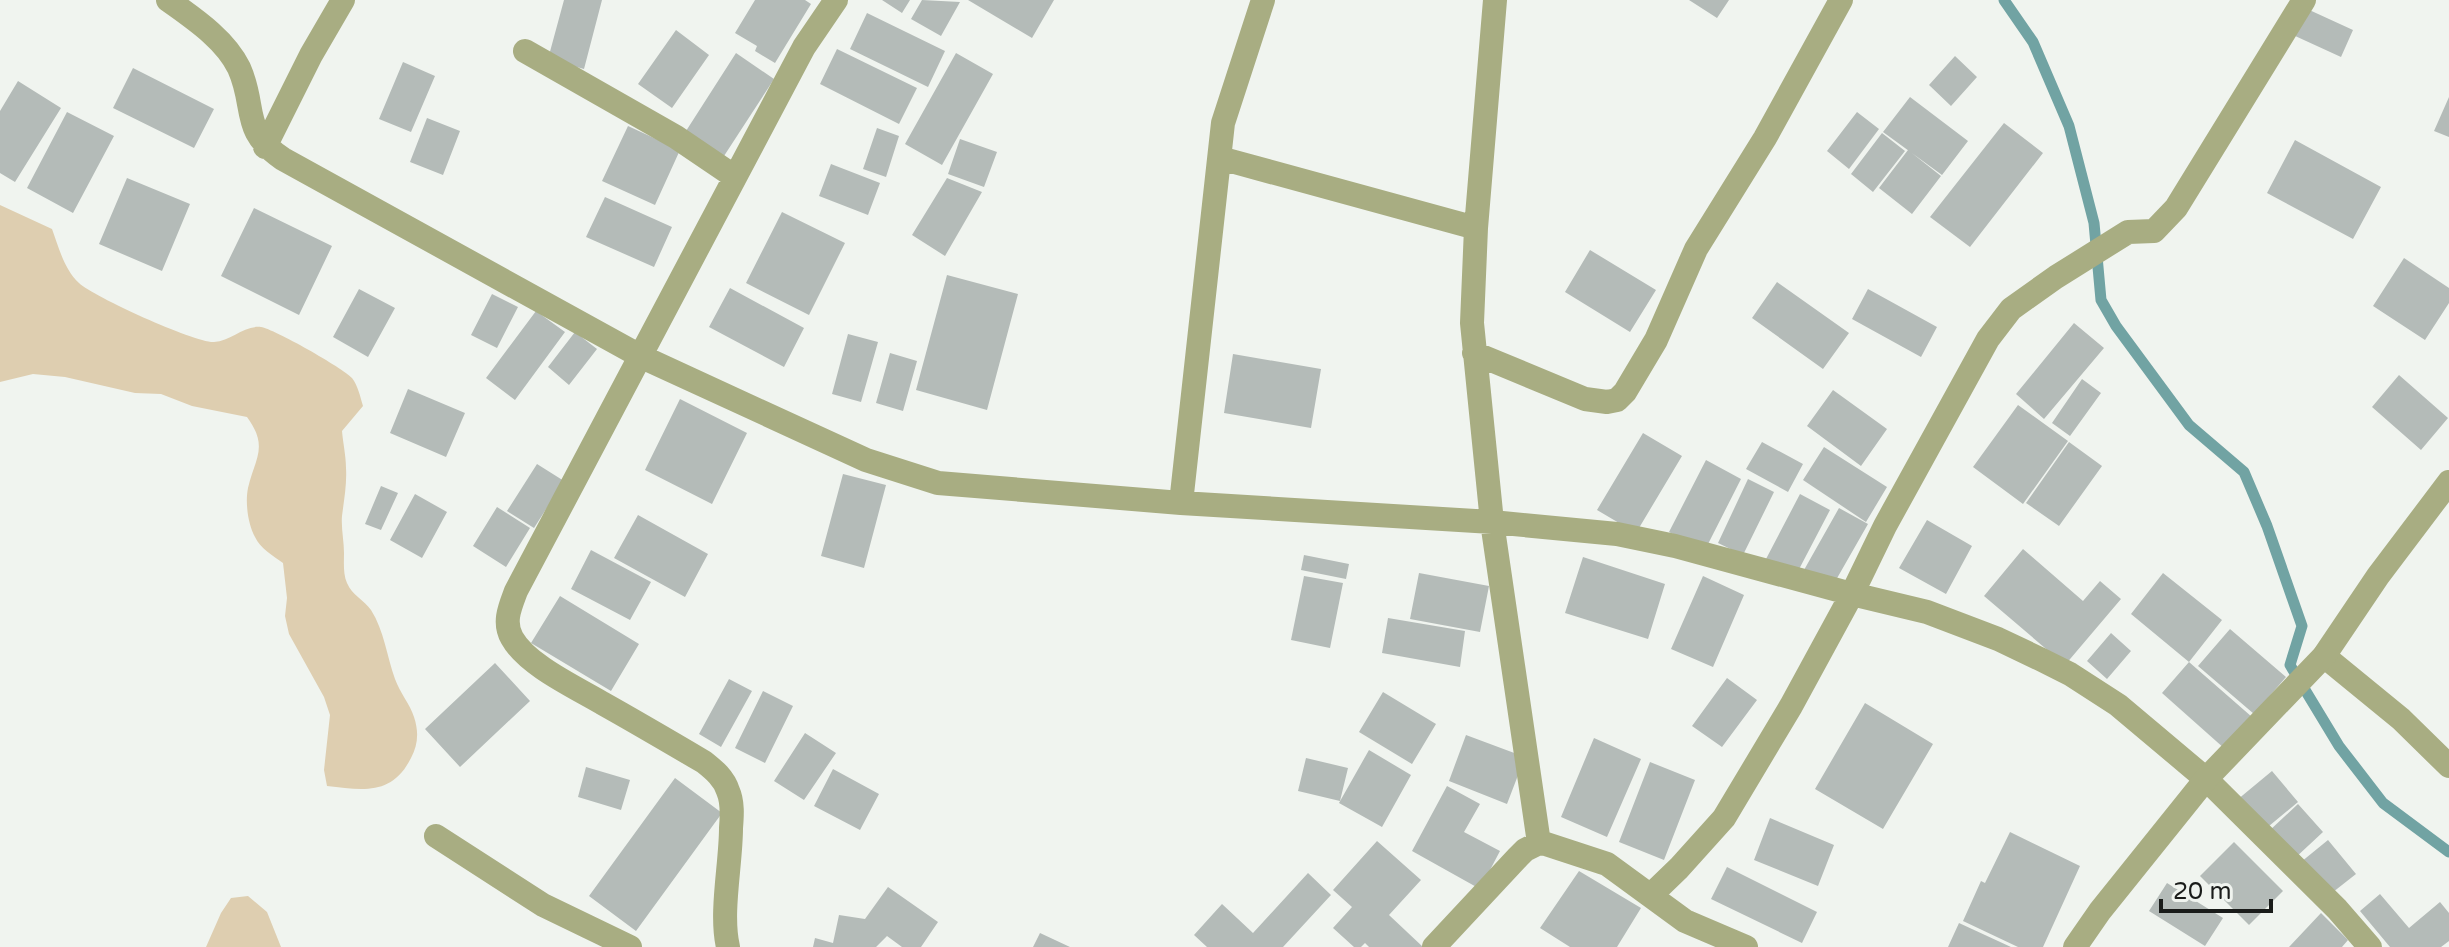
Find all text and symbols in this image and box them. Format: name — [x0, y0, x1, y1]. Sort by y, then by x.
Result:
scale bar — [2161, 863, 2271, 913]
text: 20 m — [2173, 877, 2231, 906]

